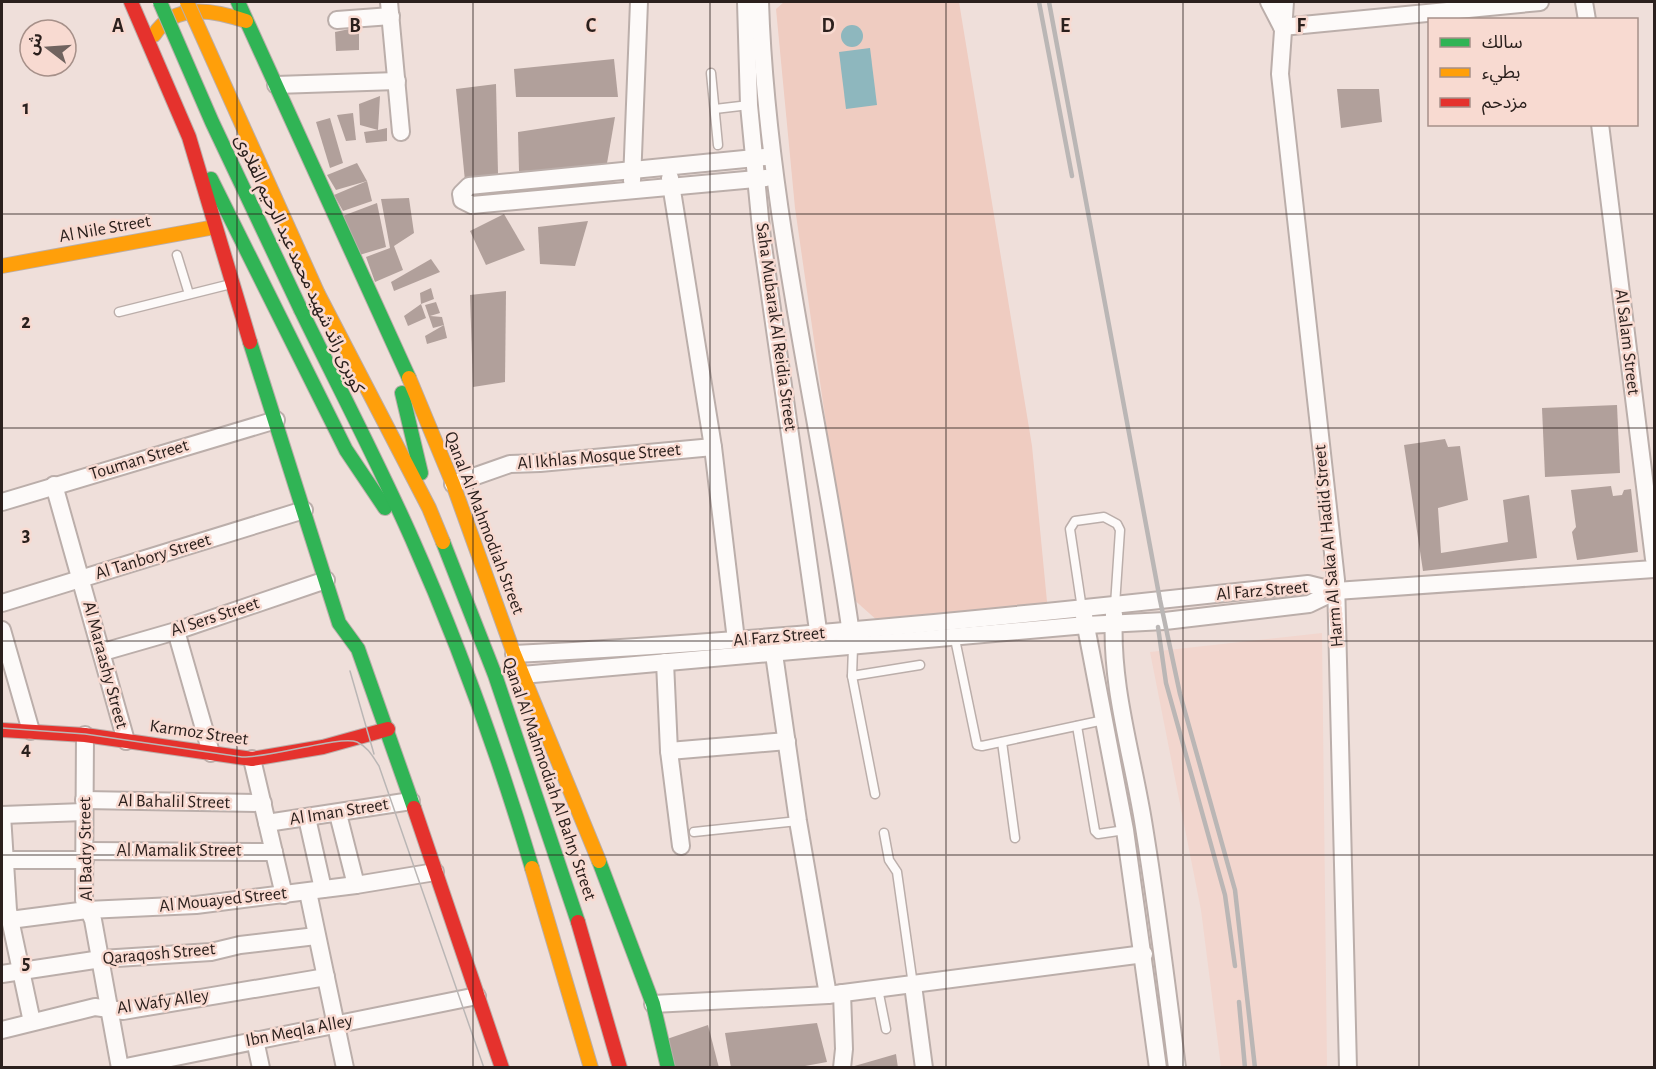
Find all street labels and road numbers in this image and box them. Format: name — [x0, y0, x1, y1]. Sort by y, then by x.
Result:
street label: كوبرى رائد شهيد محمد عبد الرحيم القلاوى — [228, 132, 367, 398]
street label: Al Nile Street — [58, 212, 152, 246]
street label: Saha Mubarak Al Reidia Street — [752, 222, 800, 432]
street label: Al Salam Street — [1612, 288, 1642, 396]
street label: Qanal Al Mahmodiah Street — [441, 429, 527, 617]
street label: Touman Street — [87, 436, 191, 484]
street label: Al Ikhlas Mosque Street — [517, 441, 682, 473]
street label: Harm Al Saka Al Hadid Street — [1311, 444, 1347, 648]
street label: Al Tanbory Street — [93, 531, 213, 583]
street label: Al Farz Street — [1215, 578, 1309, 604]
street label: Al Sers Street — [168, 594, 262, 640]
street label: Al Maraashy Street — [79, 599, 131, 731]
street label: Al Farz Street — [732, 624, 826, 650]
street label: Qanal Al Mahmodiah Al Bahry Street — [499, 655, 599, 903]
street label: Karmoz Street — [149, 717, 250, 749]
street label: Al Bahalil Street — [118, 792, 230, 812]
street label: Al Iman Street — [288, 795, 390, 829]
street label: Al Badry Street — [76, 797, 96, 901]
street label: Al Mamalik Street — [116, 842, 242, 860]
street label: Al Mouayed Street — [158, 884, 288, 916]
street label: Qaraqosh Street — [102, 940, 216, 968]
street label: Al Wafy Alley — [116, 987, 210, 1017]
street label: Ibn Meqla Alley — [244, 1012, 354, 1050]

